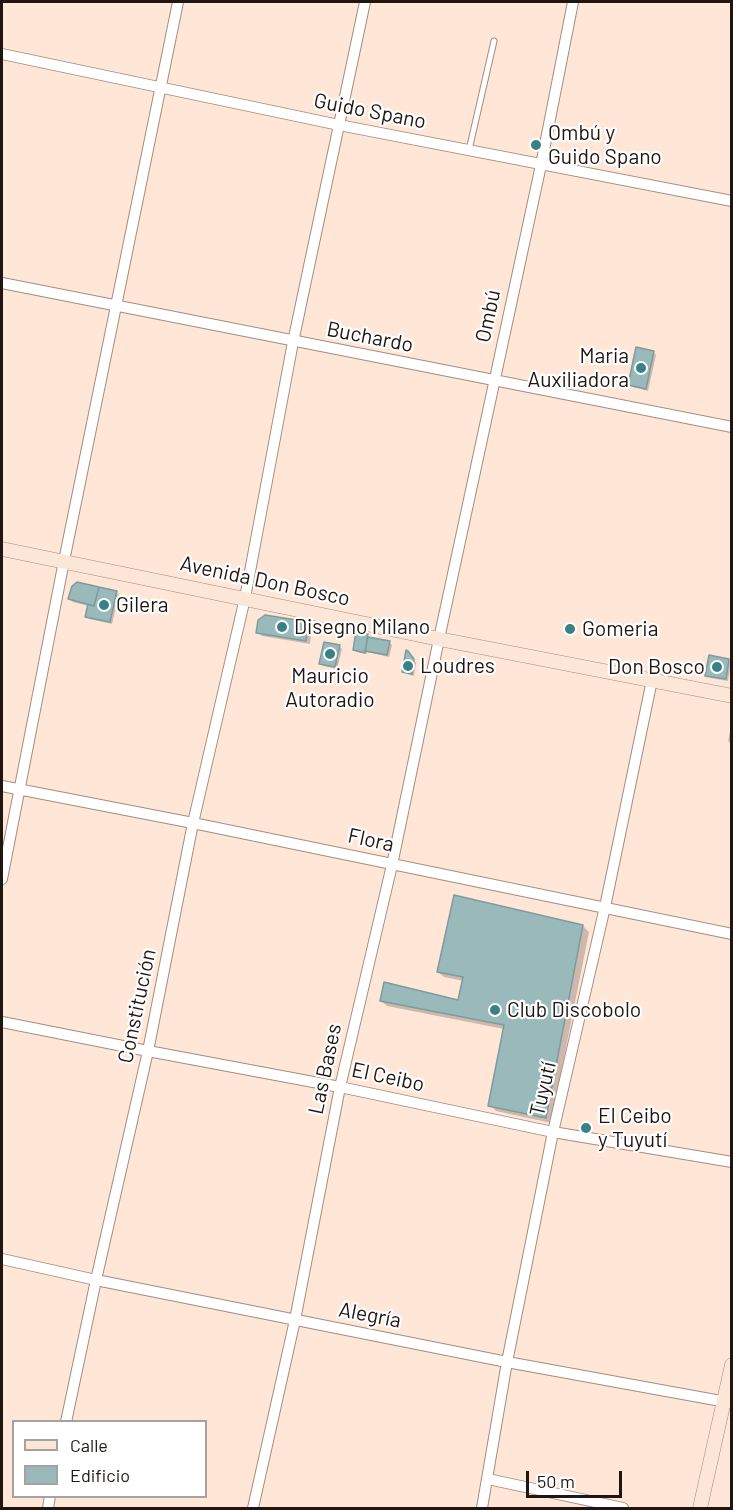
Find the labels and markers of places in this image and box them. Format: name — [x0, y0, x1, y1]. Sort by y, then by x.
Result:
place label: Ombú y Guido Spano — [548, 120, 662, 170]
marker: Ombú y Guido Spano — [529, 138, 543, 152]
place label: Maria Auxiliadora — [527, 343, 629, 393]
marker: Maria Auxiliadora — [634, 361, 648, 375]
place label: Gilera — [116, 592, 169, 618]
marker: Gilera — [97, 598, 111, 612]
place label: Disegno Milano — [294, 614, 430, 640]
place label: Gomeria — [582, 616, 658, 642]
marker: Disegno Milano — [275, 620, 289, 634]
marker: Gomeria — [563, 622, 577, 636]
marker: Mauricio Autoradio — [323, 647, 337, 661]
place label: Loudres — [420, 653, 495, 679]
place label: Don Bosco — [608, 654, 705, 680]
marker: Loudres — [401, 659, 415, 673]
marker: Don Bosco — [710, 660, 724, 674]
place label: Mauricio Autoradio — [285, 663, 375, 713]
place label: Club Discobolo — [507, 997, 641, 1023]
marker: Club Discobolo — [488, 1003, 502, 1017]
place label: El Ceibo y Tuyutí — [598, 1103, 672, 1153]
marker: El Ceibo y Tuyutí — [579, 1121, 593, 1135]

